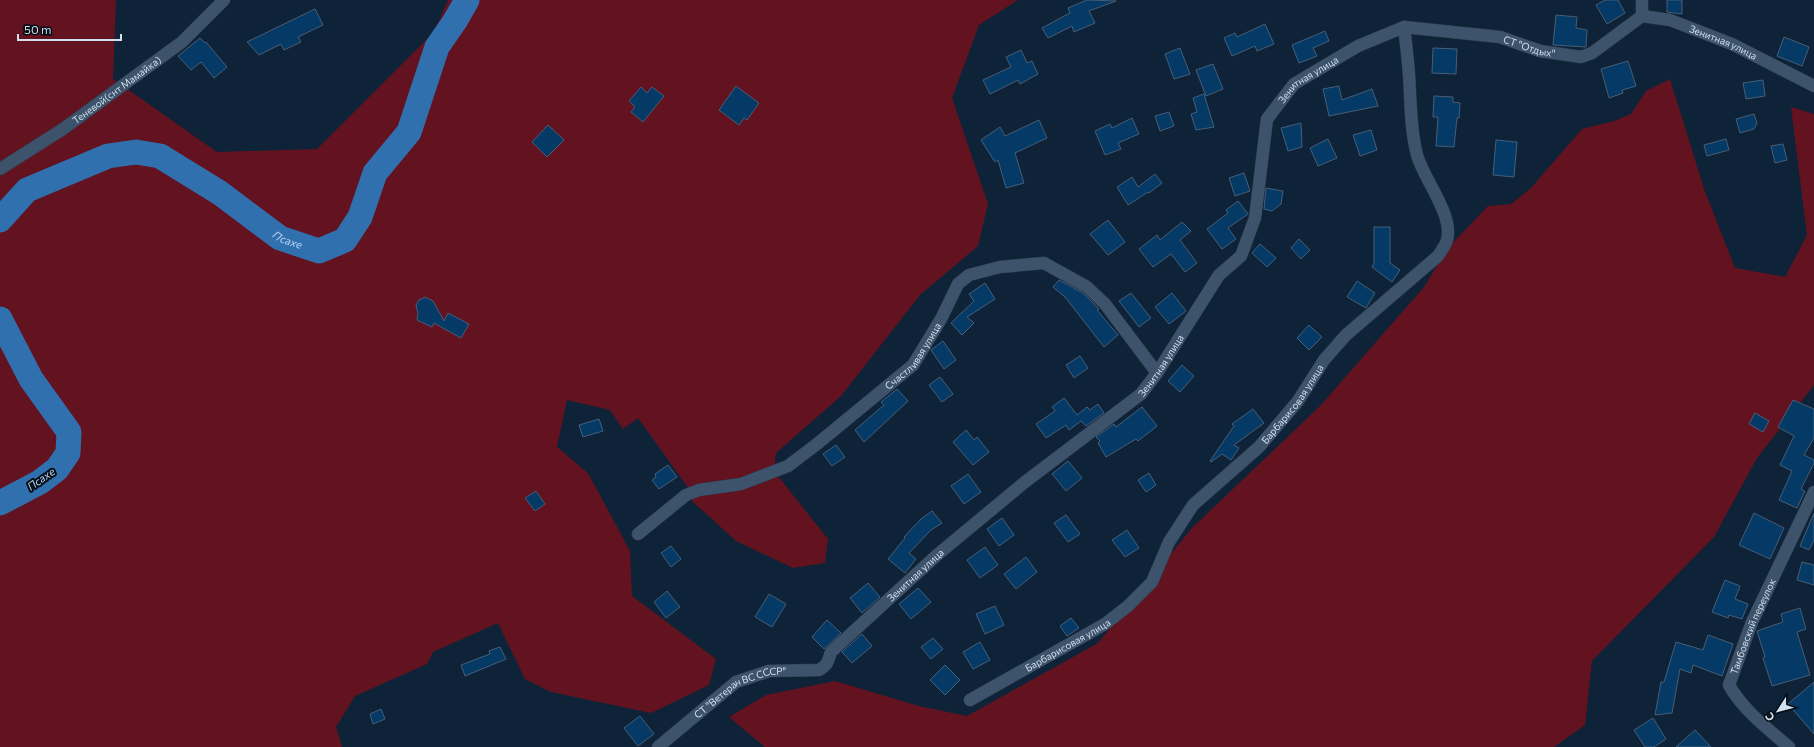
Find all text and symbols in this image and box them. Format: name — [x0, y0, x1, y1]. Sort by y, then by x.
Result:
scale bar — [18, 16, 121, 42]
text: 50 m — [24, 22, 52, 36]
street label: Зенитная улица — [1688, 22, 1759, 62]
street label: СТ "Отдых" — [1502, 33, 1557, 59]
street label: Теневой(снт Мамайка) — [70, 53, 163, 126]
street label: Зенитная улица — [1275, 53, 1340, 106]
water label: Псахе — [270, 228, 304, 251]
street label: Счастливая улица — [882, 320, 943, 392]
street label: Зенитная улица — [1135, 332, 1186, 399]
street label: Барбарисовая улица — [1259, 362, 1326, 446]
water label: Псахе — [24, 464, 57, 493]
street label: Зенитная улица — [884, 546, 946, 604]
street label: Тамбовский переулок — [1727, 576, 1778, 676]
street label: Барбарисовая улица — [1023, 616, 1113, 674]
street label: СТ "Ветеран ВС СССР" — [691, 665, 787, 721]
north arrow — [1758, 691, 1798, 731]
text: С — [1762, 710, 1777, 724]

